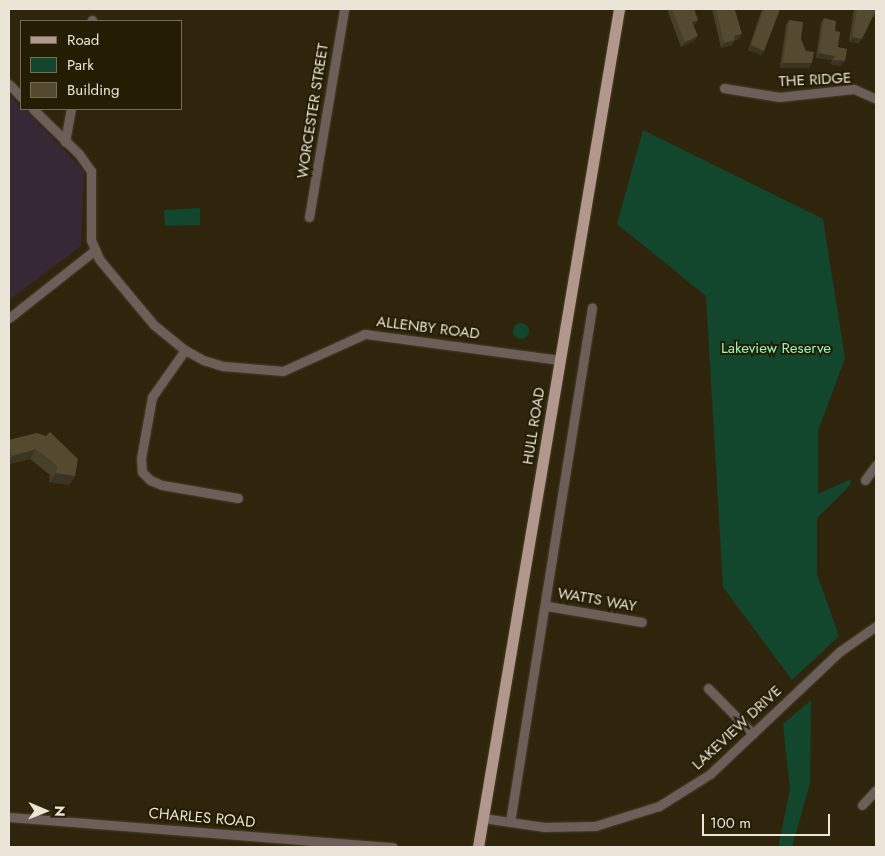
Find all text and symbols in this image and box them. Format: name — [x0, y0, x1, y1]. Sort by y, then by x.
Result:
legend — [20, 20, 182, 110]
text: Road — [67, 29, 99, 51]
street label: WORCESTER STREET — [293, 42, 333, 180]
text: Park — [67, 54, 94, 76]
street label: THE RIDGE — [778, 69, 852, 91]
text: Building — [67, 79, 119, 101]
street label: ALLENBY ROAD — [375, 313, 481, 343]
park label: Lakeview Reserve — [721, 340, 831, 358]
street label: HULL ROAD — [519, 386, 549, 466]
street label: WATTS WAY — [556, 584, 638, 616]
street label: LAKEVIEW DRIVE — [689, 682, 785, 774]
north arrow — [20, 786, 70, 836]
street label: CHARLES ROAD — [148, 804, 256, 832]
scale bar — [705, 804, 832, 836]
text: N — [50, 806, 70, 817]
text: 100 m — [710, 812, 751, 834]

